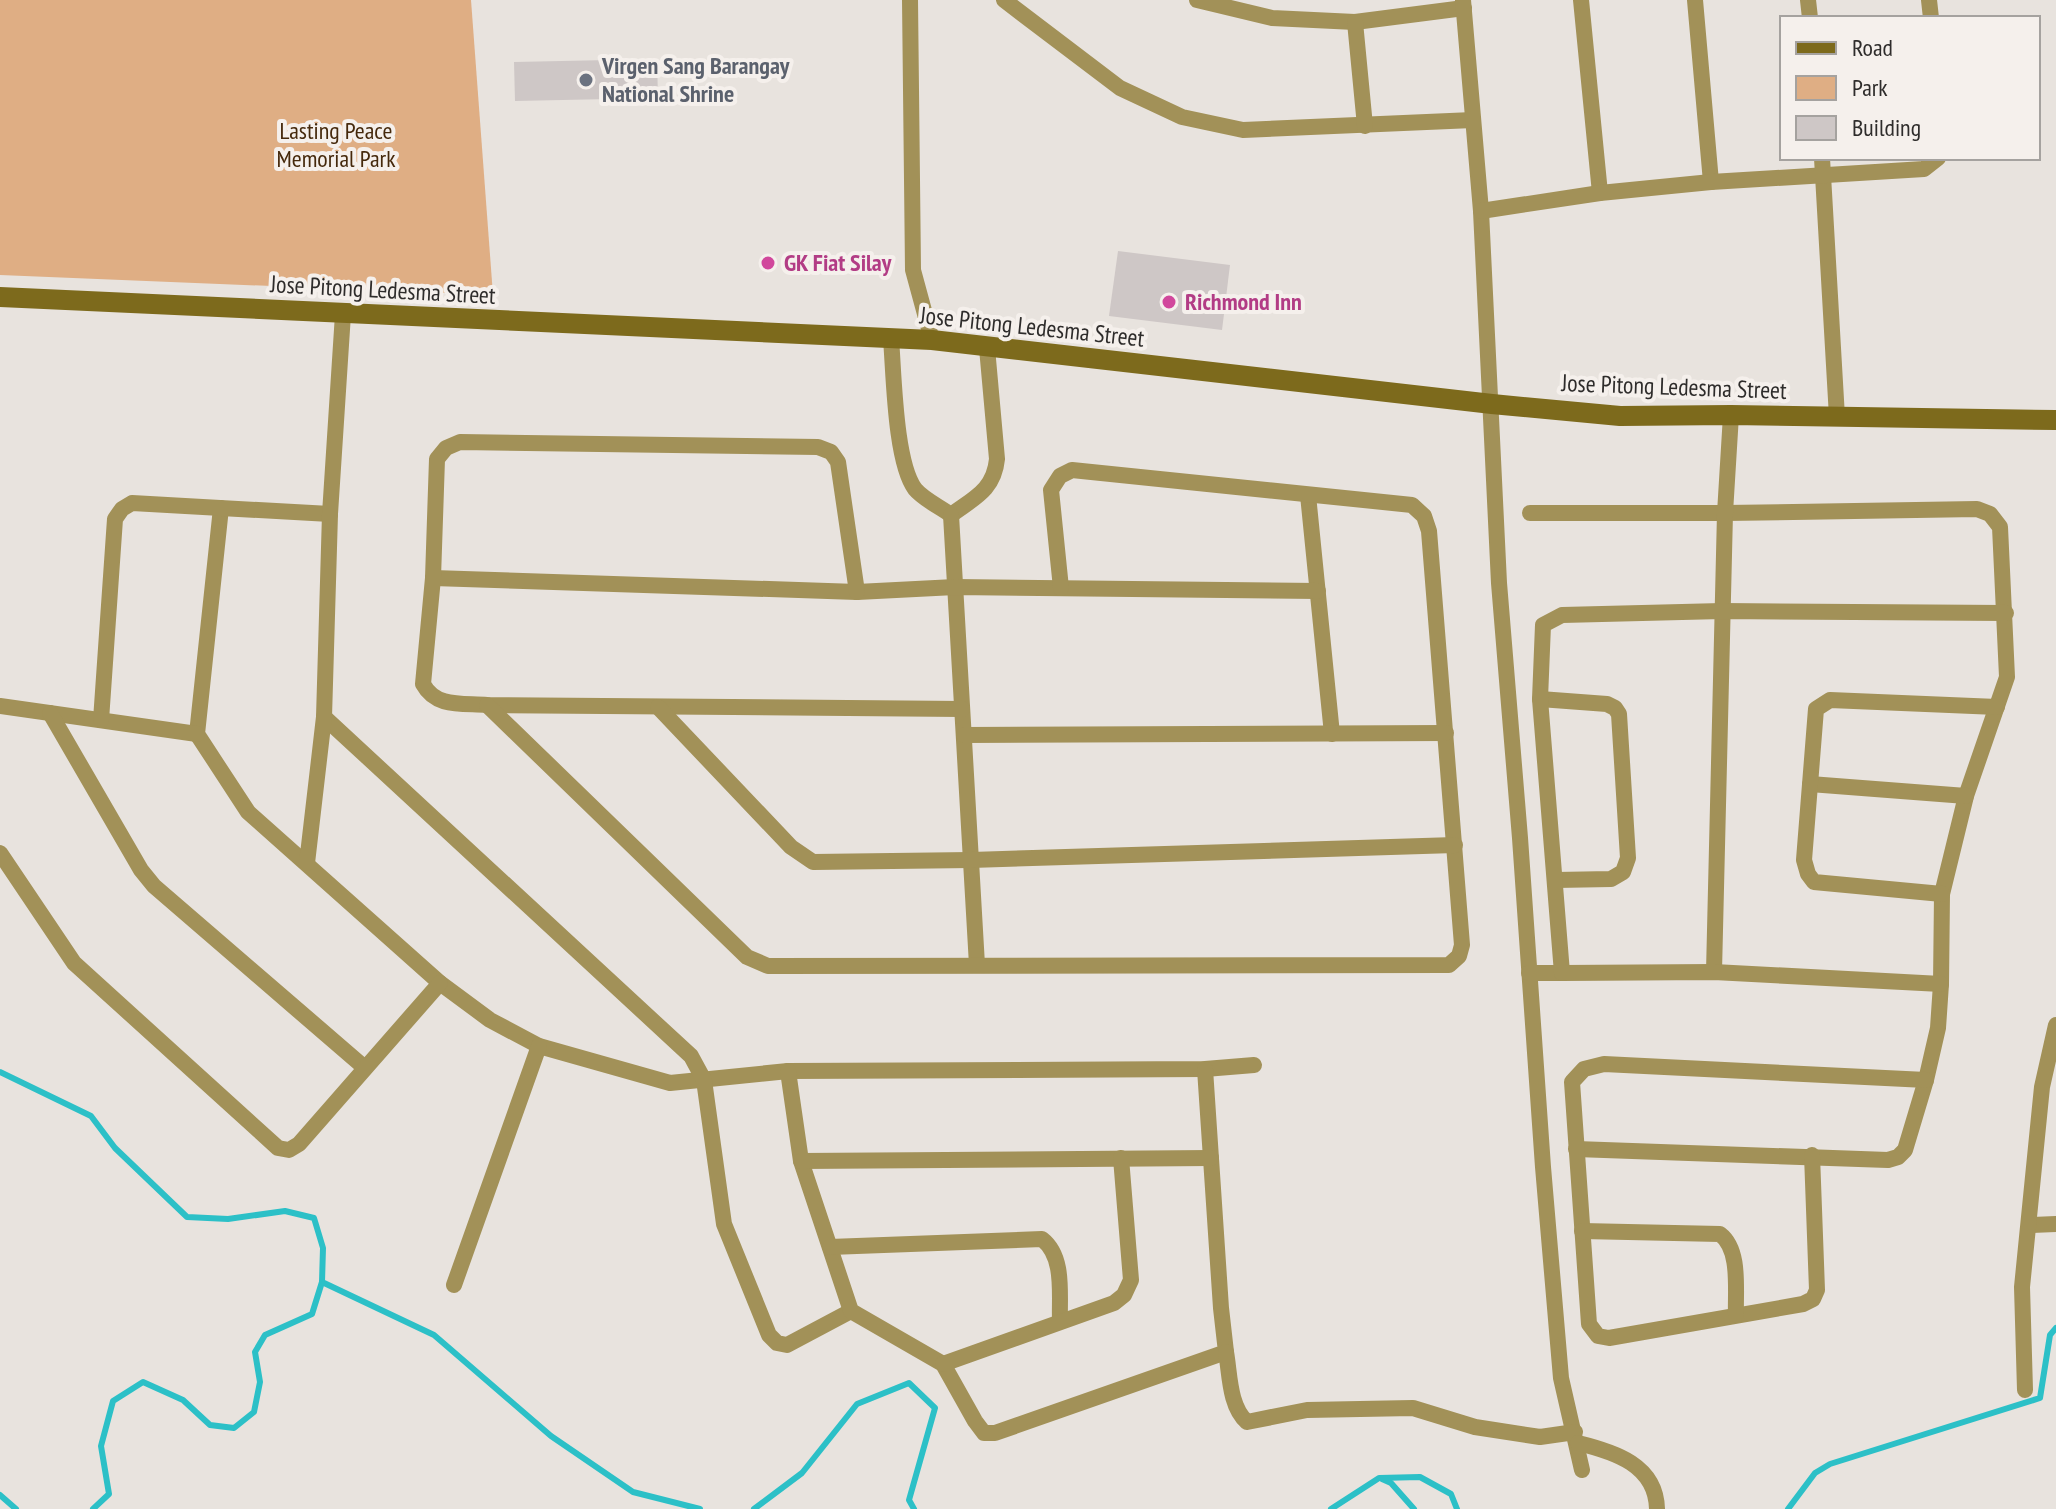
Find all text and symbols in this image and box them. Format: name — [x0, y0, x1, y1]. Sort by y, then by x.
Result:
legend — [1780, 16, 2040, 160]
text: Road — [1852, 32, 1893, 63]
place label: Virgen Sang Barangay National Shrine — [601, 50, 790, 109]
marker: Virgen Sang Barangay National Shrine — [577, 71, 595, 89]
text: Park — [1852, 72, 1888, 103]
text: Building — [1852, 112, 1921, 143]
park label: Lasting Peace Memorial Park — [277, 115, 396, 174]
place label: GK Fiat Silay — [784, 247, 892, 278]
marker: GK Fiat Silay — [759, 254, 777, 272]
street label: Jose Pitong Ledesma Street — [269, 268, 497, 311]
place label: Richmond Inn — [1185, 286, 1302, 317]
marker: Richmond Inn — [1160, 293, 1178, 311]
street label: Jose Pitong Ledesma Street — [917, 299, 1146, 354]
street label: Jose Pitong Ledesma Street — [1560, 367, 1788, 406]

